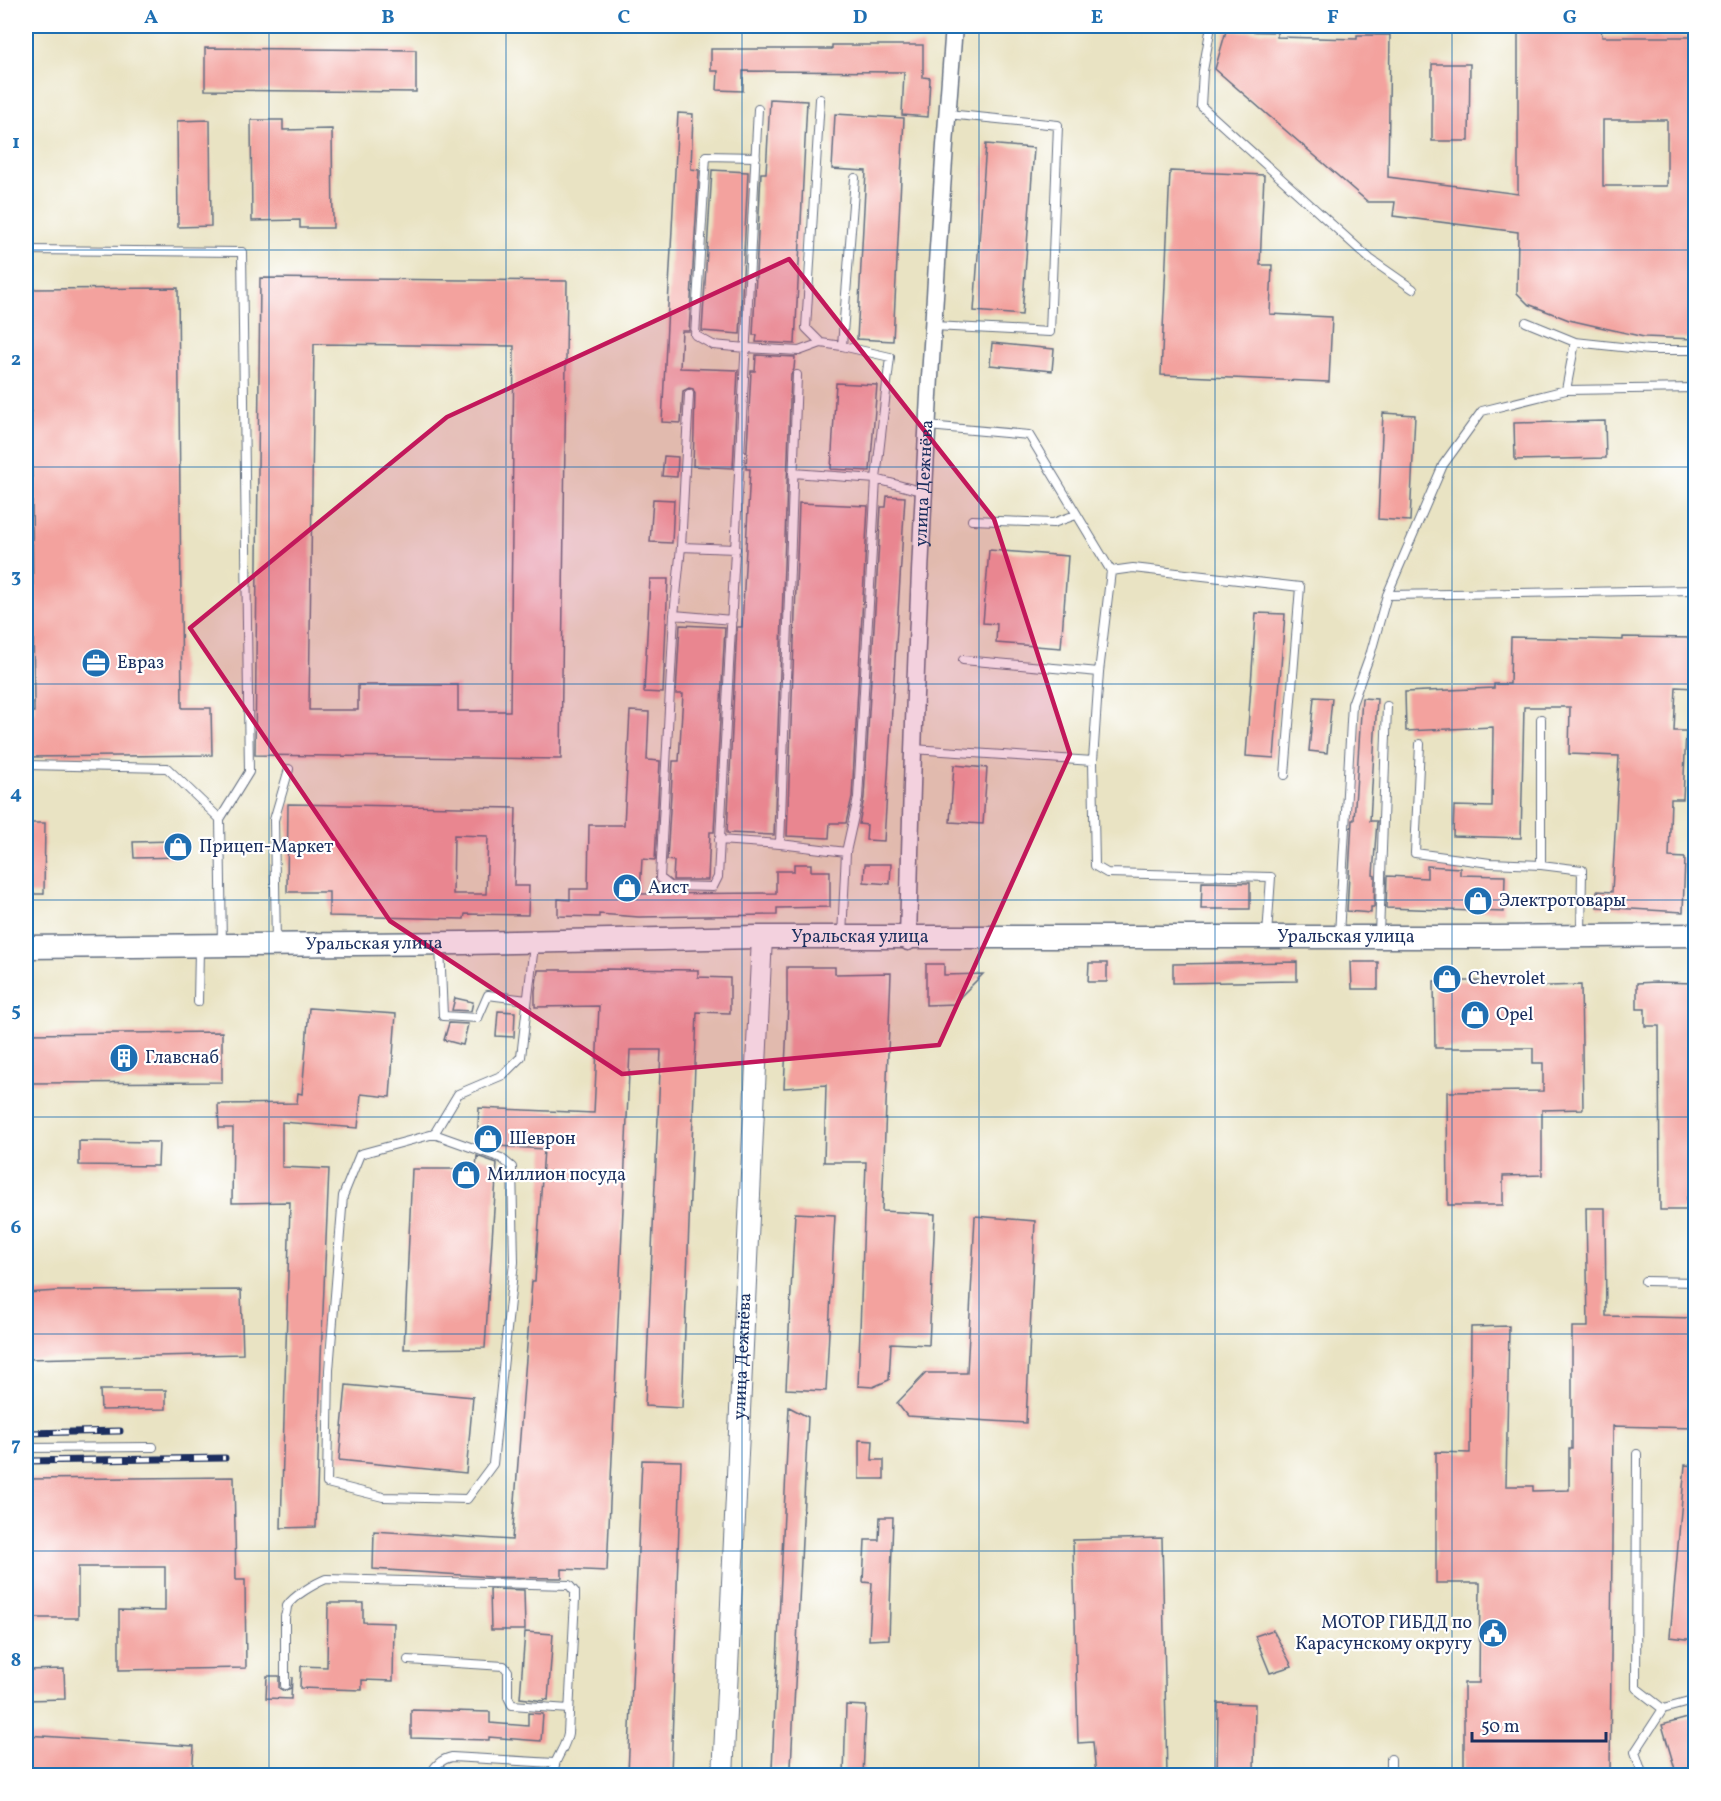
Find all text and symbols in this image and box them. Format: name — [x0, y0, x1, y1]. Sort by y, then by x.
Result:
text: A — [144, 4, 158, 32]
text: B — [381, 4, 395, 32]
text: C — [618, 4, 631, 32]
text: D — [853, 4, 867, 32]
text: E — [1091, 4, 1103, 32]
text: F — [1327, 4, 1339, 32]
text: G — [1563, 4, 1577, 32]
text: 1 — [12, 129, 20, 157]
text: 2 — [11, 346, 21, 374]
street label: улица Дежнёва — [909, 419, 940, 547]
text: 3 — [11, 563, 21, 591]
office icon: Евраз — [80, 647, 112, 679]
place label: Евраз — [117, 651, 164, 676]
text: 4 — [10, 780, 22, 808]
shop icon: Прицеп-Маркет — [162, 831, 194, 863]
place label: Прицеп-Маркет — [199, 835, 333, 860]
shop icon: Аист — [611, 872, 643, 904]
place label: Аист — [648, 876, 689, 901]
shop icon: Электротовары — [1462, 885, 1494, 917]
place label: Электротовары — [1499, 889, 1626, 914]
street label: Уральская улица — [791, 925, 929, 950]
street label: Уральская улица — [1277, 925, 1415, 950]
street label: Уральская улица — [305, 931, 443, 957]
shop icon: Chevrolet — [1431, 963, 1463, 995]
place label: Chevrolet — [1468, 967, 1546, 992]
text: 5 — [11, 997, 21, 1025]
shop icon: Opel — [1459, 999, 1491, 1031]
place label: Opel — [1496, 1003, 1533, 1028]
building icon: Главснаб — [108, 1042, 140, 1074]
place label: Главснаб — [145, 1046, 219, 1071]
shop icon: Шеврон — [472, 1123, 504, 1155]
place label: Шеврон — [509, 1127, 576, 1152]
shop icon: Миллион посуда — [450, 1159, 482, 1191]
place label: Миллион посуда — [487, 1163, 626, 1188]
text: 6 — [11, 1214, 22, 1242]
street label: улица Дежнёва — [727, 1292, 758, 1421]
text: 7 — [11, 1431, 21, 1459]
place label: МОТОР ГИБДД по Карасунскому округу — [1295, 1611, 1472, 1657]
public building icon: МОТОР ГИБДД по Карасунскому округу — [1477, 1617, 1509, 1649]
text: 8 — [11, 1647, 21, 1675]
scale bar — [1472, 1705, 1606, 1743]
text: 50 m — [1481, 1715, 1520, 1740]

